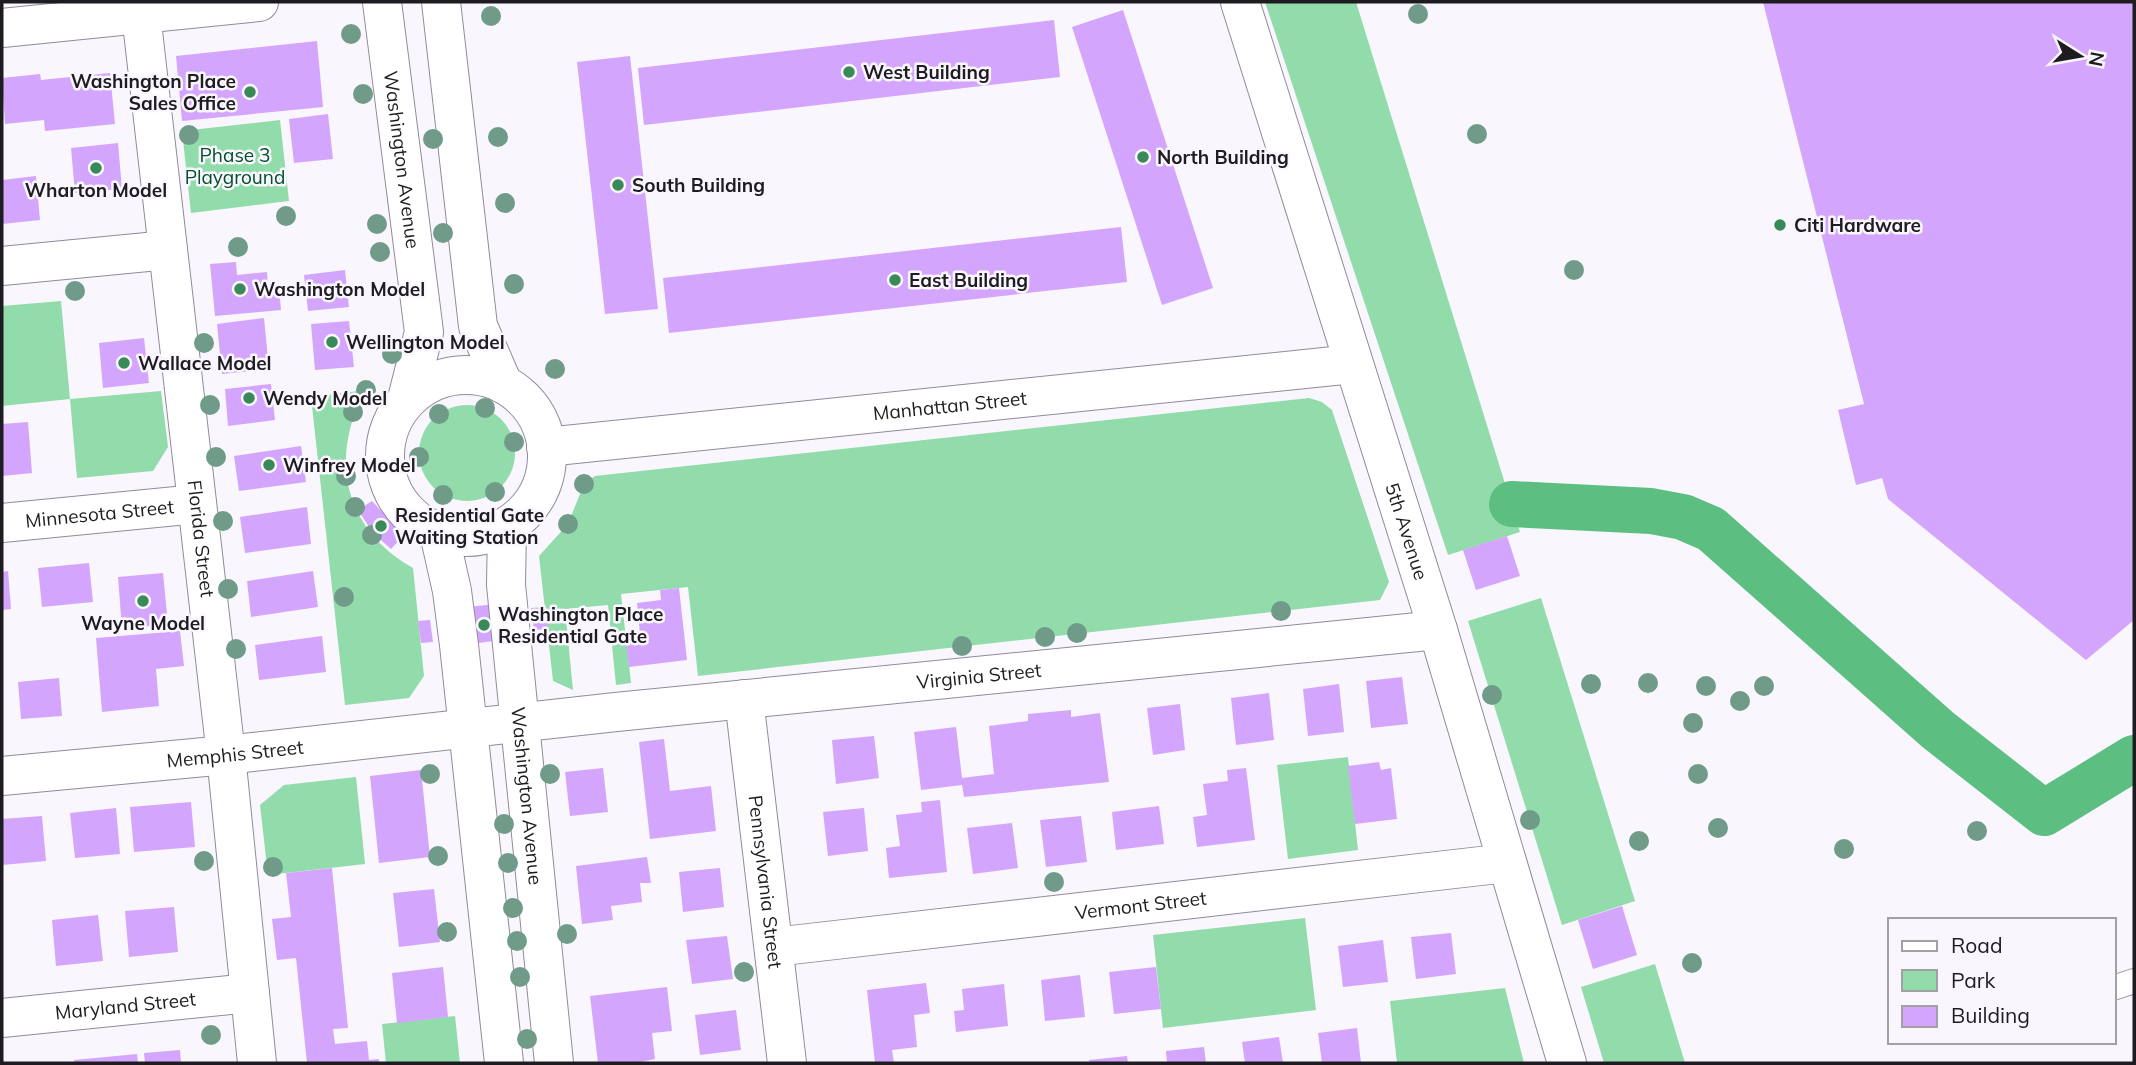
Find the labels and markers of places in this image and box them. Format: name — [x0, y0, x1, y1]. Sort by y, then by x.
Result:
place label: West Building — [863, 60, 990, 84]
marker: West Building — [841, 64, 857, 80]
place label: Washington Place Sales Office — [71, 69, 236, 115]
marker: Washington Place Sales Office — [242, 84, 258, 100]
place label: North Building — [1157, 145, 1289, 169]
marker: North Building — [1135, 149, 1151, 165]
marker: Wharton Model — [88, 160, 104, 176]
place label: South Building — [632, 173, 765, 197]
marker: South Building — [610, 177, 626, 193]
place label: Wharton Model — [25, 178, 167, 202]
place label: Citi Hardware — [1794, 213, 1921, 237]
marker: Citi Hardware — [1772, 217, 1788, 233]
place label: East Building — [909, 268, 1028, 292]
marker: East Building — [887, 272, 903, 288]
place label: Washington Model — [254, 277, 425, 301]
marker: Washington Model — [232, 281, 248, 297]
place label: Wellington Model — [346, 330, 505, 354]
marker: Wellington Model — [324, 334, 340, 350]
place label: Wallace Model — [138, 351, 272, 375]
marker: Wallace Model — [116, 355, 132, 371]
place label: Wendy Model — [263, 386, 387, 410]
marker: Wendy Model — [241, 390, 257, 406]
place label: Winfrey Model — [283, 453, 416, 477]
marker: Winfrey Model — [261, 457, 277, 473]
place label: Residential Gate Waiting Station — [395, 503, 544, 549]
marker: Residential Gate Waiting Station — [373, 518, 389, 534]
marker: Wayne Model — [135, 593, 151, 609]
place label: Washington Place Residential Gate — [498, 602, 663, 648]
place label: Wayne Model — [81, 611, 205, 635]
marker: Washington Place Residential Gate — [476, 617, 492, 633]

